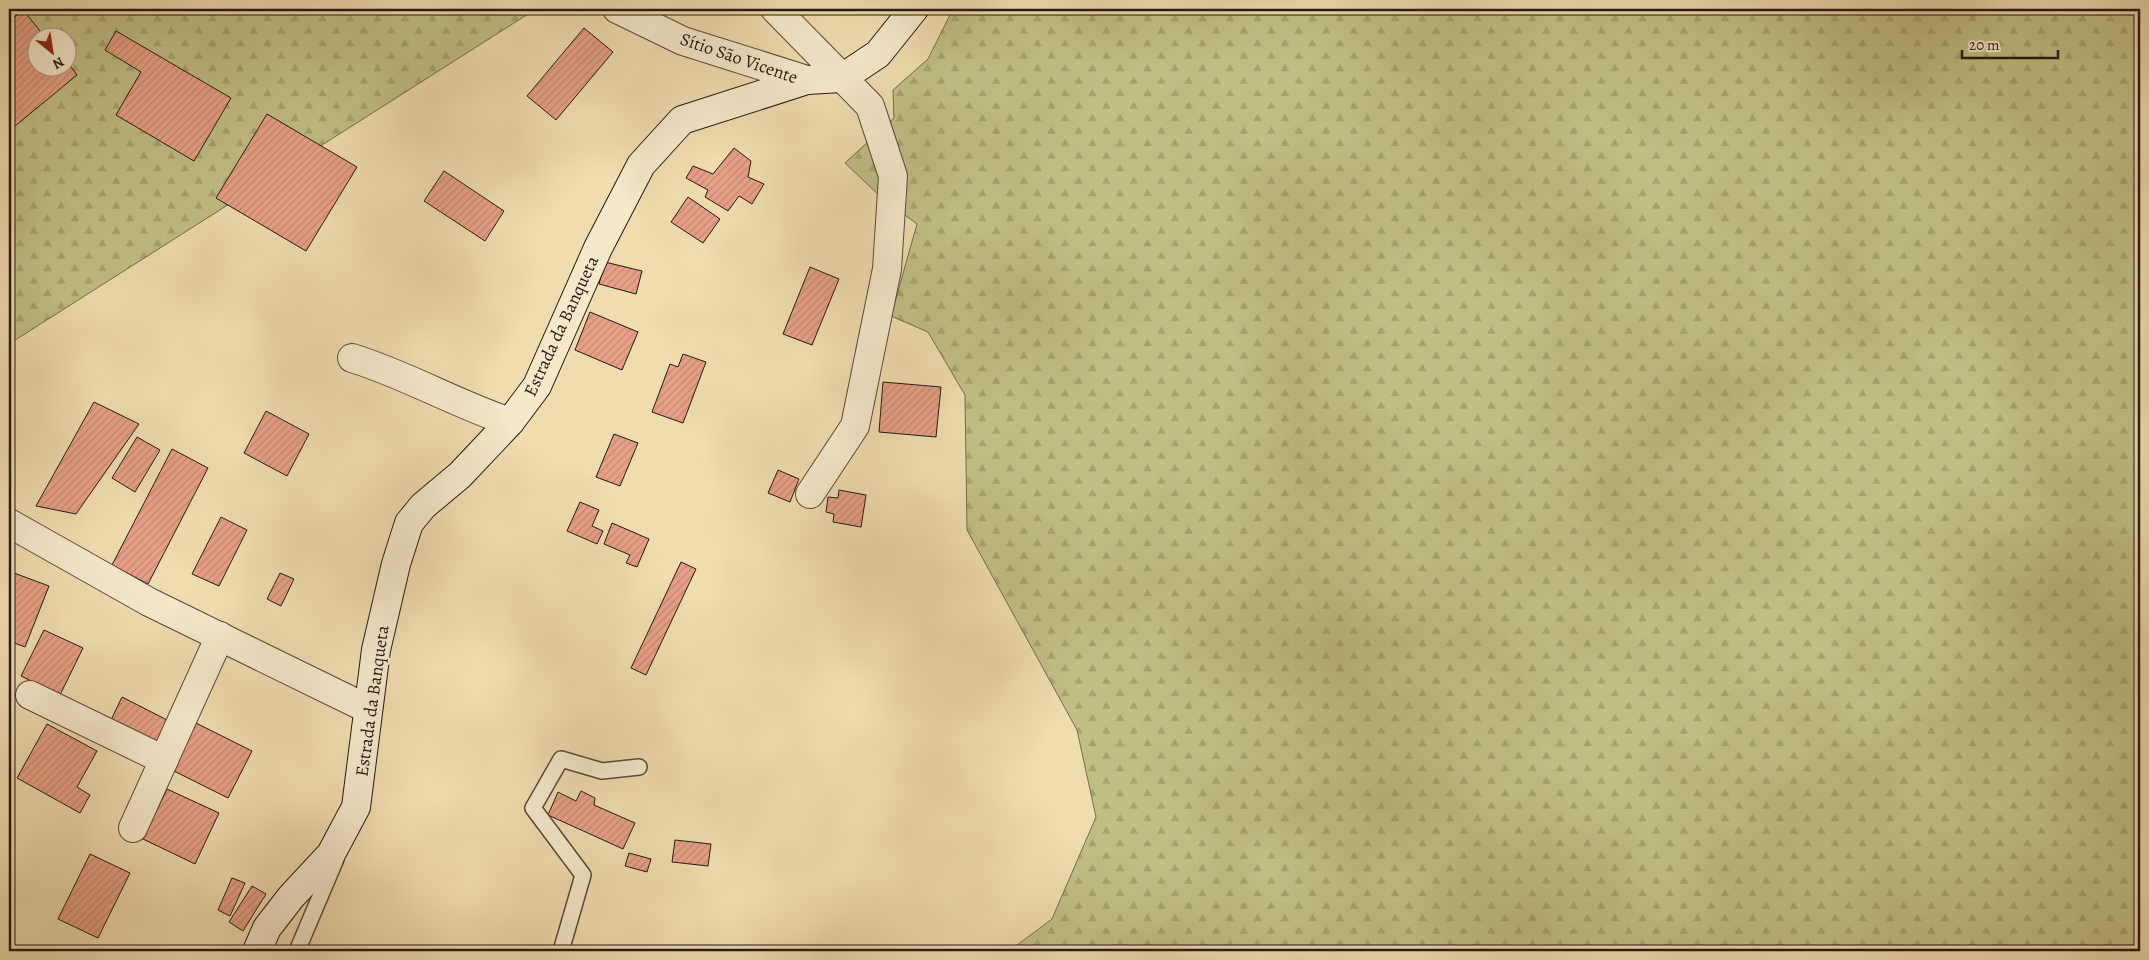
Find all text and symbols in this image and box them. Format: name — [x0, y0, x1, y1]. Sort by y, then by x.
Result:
street label: Sítio São Vicente — [677, 27, 801, 89]
north arrow — [28, 28, 78, 78]
scale bar — [1962, 28, 2058, 60]
text: 20 m — [1969, 35, 2000, 55]
text: N — [49, 52, 67, 74]
street label: Estrada da Banqueta — [518, 251, 604, 400]
street label: Estrada da Banqueta — [349, 623, 395, 778]

